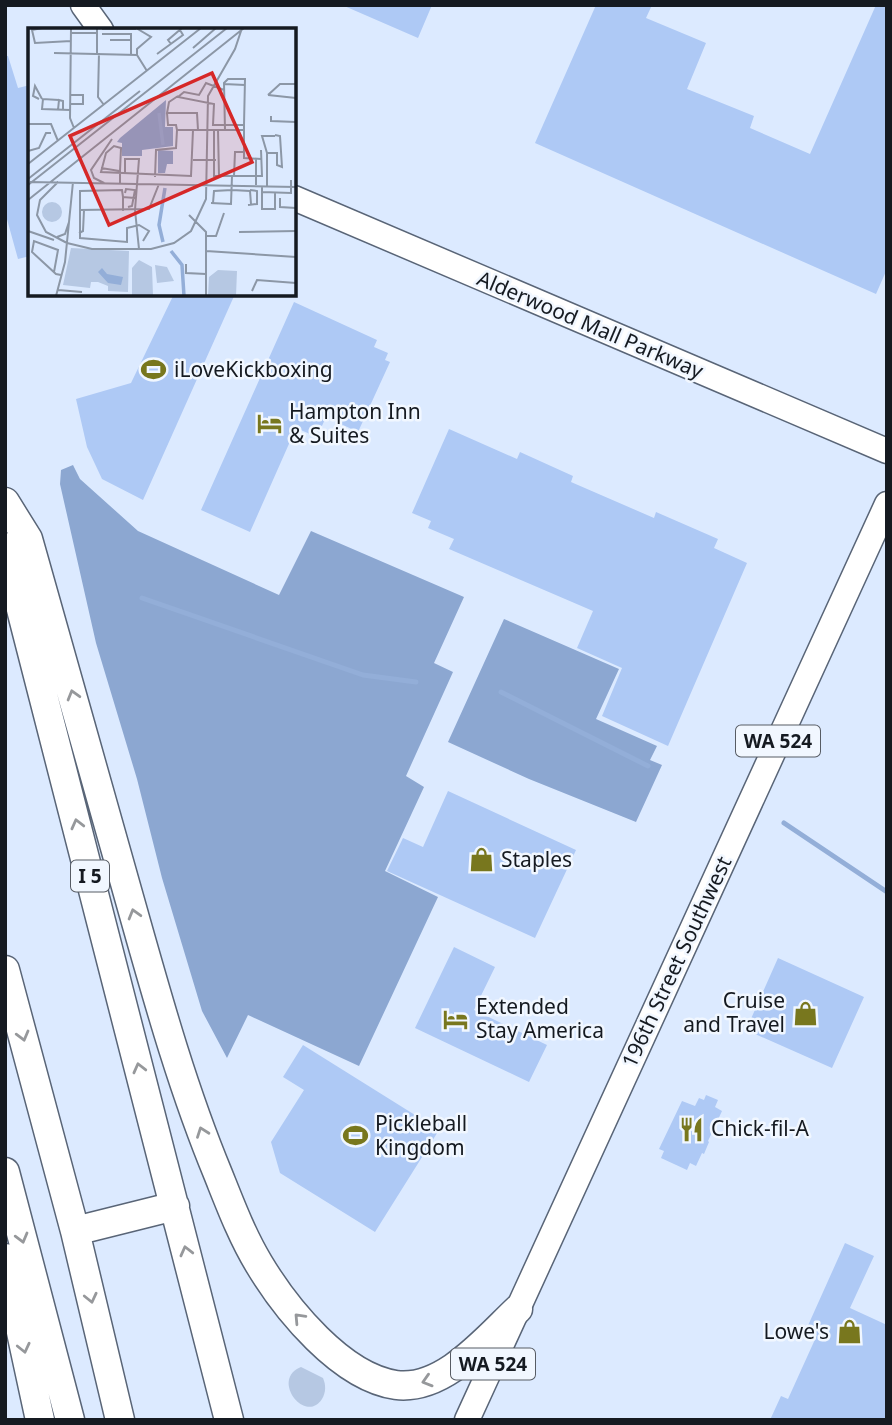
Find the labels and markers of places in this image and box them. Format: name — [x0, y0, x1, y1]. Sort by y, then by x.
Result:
place label: iLoveKickboxing — [174, 355, 333, 383]
sports icon: iLoveKickboxing — [140, 356, 168, 384]
place label: Hampton Inn & Suites — [289, 397, 421, 449]
hotel icon: Hampton Inn & Suites — [255, 410, 283, 438]
place label: Staples — [501, 845, 572, 873]
shop icon: Staples — [467, 846, 495, 874]
place label: Cruise and Travel — [683, 986, 785, 1038]
place label: Extended Stay America — [476, 992, 604, 1044]
shop icon: Cruise and Travel — [791, 999, 819, 1027]
hotel icon: Extended Stay America — [442, 1005, 470, 1033]
place label: Pickleball Kingdom — [375, 1109, 467, 1161]
place label: Chick-fil-A — [711, 1114, 810, 1142]
restaurant icon: Chick-fil-A — [677, 1115, 705, 1143]
sports icon: Pickleball Kingdom — [341, 1122, 369, 1150]
place label: Lowe's — [763, 1317, 829, 1345]
shop icon: Lowe's — [835, 1318, 863, 1346]

